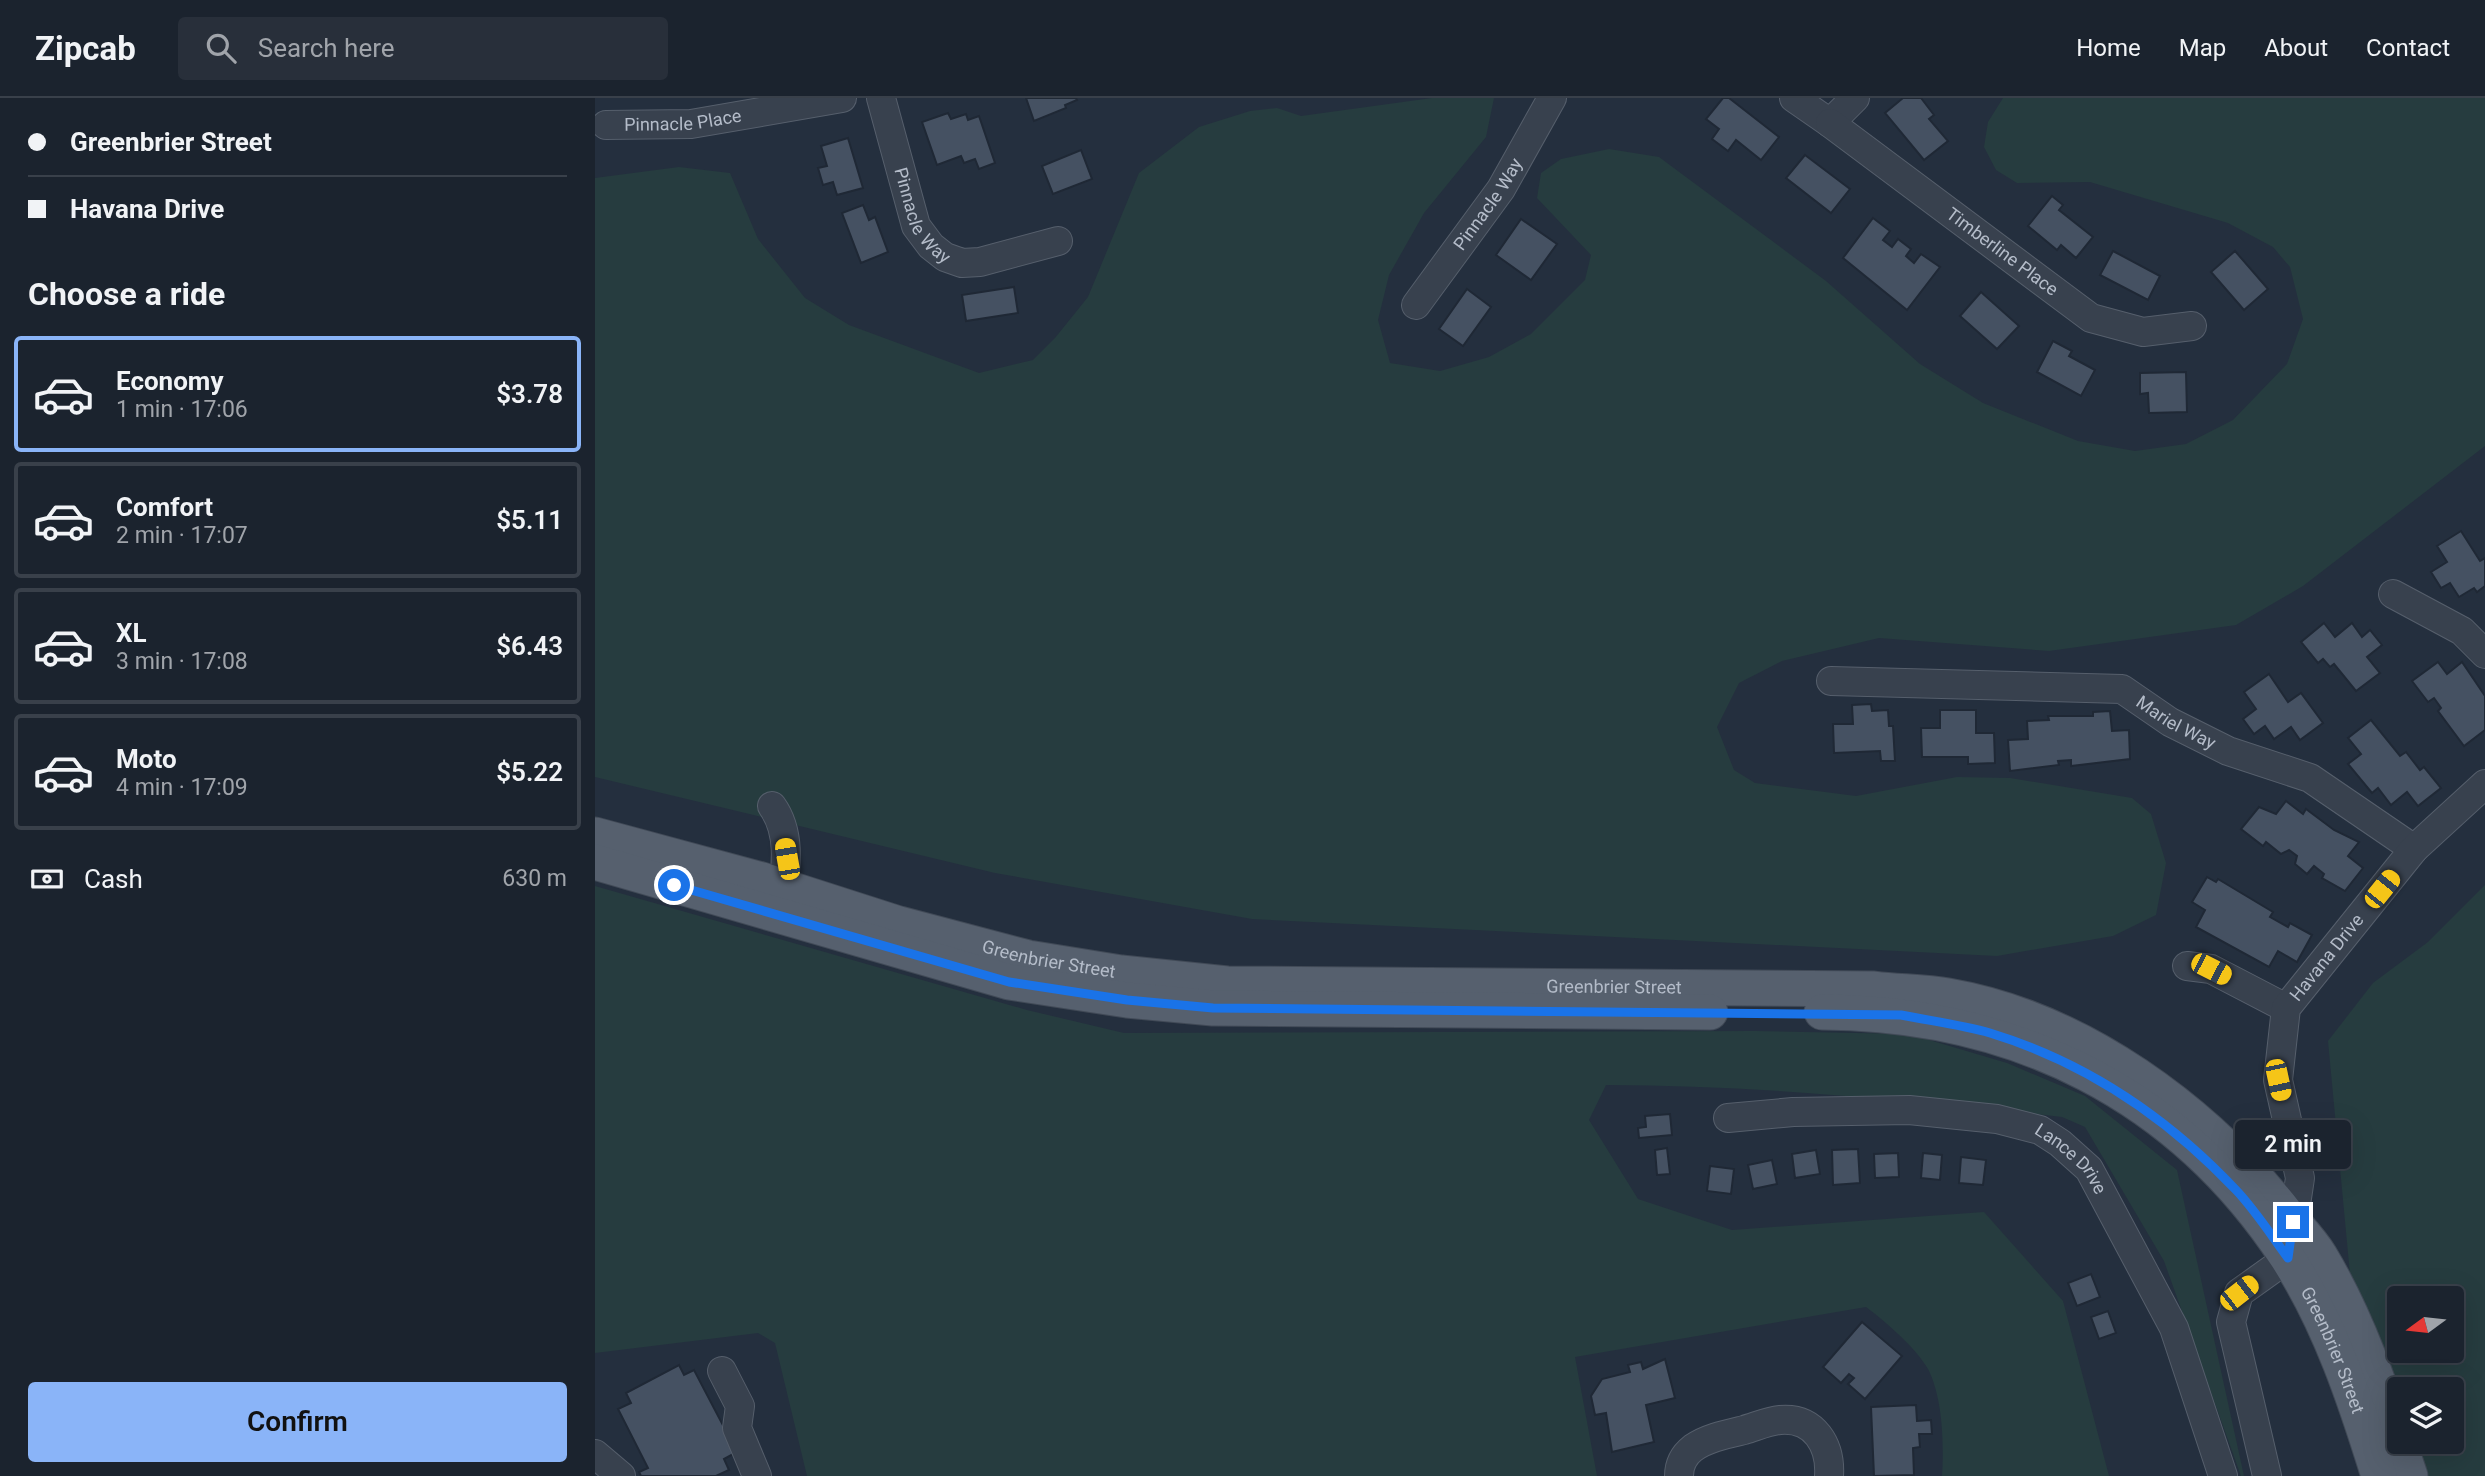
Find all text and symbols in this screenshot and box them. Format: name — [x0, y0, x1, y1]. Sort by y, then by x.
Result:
search box — [178, 17, 668, 80]
text: Zipcab — [35, 29, 136, 68]
icon: search — [202, 29, 240, 67]
text: Search here — [258, 33, 395, 63]
text: Home — [2076, 34, 2141, 62]
text: Map — [2179, 34, 2226, 62]
text: About — [2264, 34, 2328, 62]
text: Contact — [2366, 34, 2450, 62]
street label: Pinnacle Place — [624, 105, 743, 135]
text: Greenbrier Street — [70, 127, 272, 157]
street label: Pinnacle Way — [1449, 154, 1526, 254]
street label: Pinnacle Way — [890, 165, 955, 268]
text: Havana Drive — [70, 194, 224, 224]
street label: Timberline Place — [1943, 203, 2062, 300]
text: Choose a ride — [28, 275, 225, 313]
icon: car — [32, 363, 95, 426]
text: Economy — [116, 366, 223, 396]
text: $3.78 — [496, 379, 563, 409]
text: 1 min · 17:06 — [116, 396, 248, 423]
icon: car — [32, 489, 95, 552]
text: Comfort — [116, 492, 213, 522]
text: $5.11 — [496, 505, 563, 535]
text: 2 min · 17:07 — [116, 522, 248, 549]
icon: car — [32, 615, 95, 678]
text: XL — [116, 618, 147, 648]
text: $6.43 — [496, 631, 563, 661]
text: 3 min · 17:08 — [116, 648, 248, 675]
street label: Mariel Way — [2133, 691, 2220, 753]
icon: car — [32, 741, 95, 804]
text: Moto — [116, 744, 177, 774]
text: $5.22 — [496, 757, 563, 787]
text: 4 min · 17:09 — [116, 774, 248, 801]
car — [774, 836, 801, 882]
icon: cash — [28, 860, 66, 898]
text: Cash — [84, 864, 143, 894]
text: 630 m — [502, 865, 567, 892]
car — [2361, 866, 2404, 912]
route start — [658, 869, 690, 901]
street label: Havana Drive — [2285, 910, 2368, 1005]
street label: Greenbrier Street — [980, 935, 1117, 982]
car — [2188, 950, 2235, 988]
street label: Greenbrier Street — [1546, 975, 1682, 998]
car — [2264, 1057, 2293, 1103]
street label: Lance Drive — [2031, 1119, 2111, 1197]
callout: 2 min — [2235, 1121, 2351, 1170]
text: 2 min — [2264, 1131, 2322, 1158]
route end — [2277, 1206, 2309, 1238]
car — [2216, 1272, 2263, 1314]
street label: Greenbrier Street — [2297, 1283, 2369, 1416]
north arrow — [2387, 1286, 2464, 1363]
map controls — [2387, 1286, 2464, 1454]
button: layers — [2387, 1377, 2464, 1454]
button: Confirm — [28, 1382, 567, 1462]

